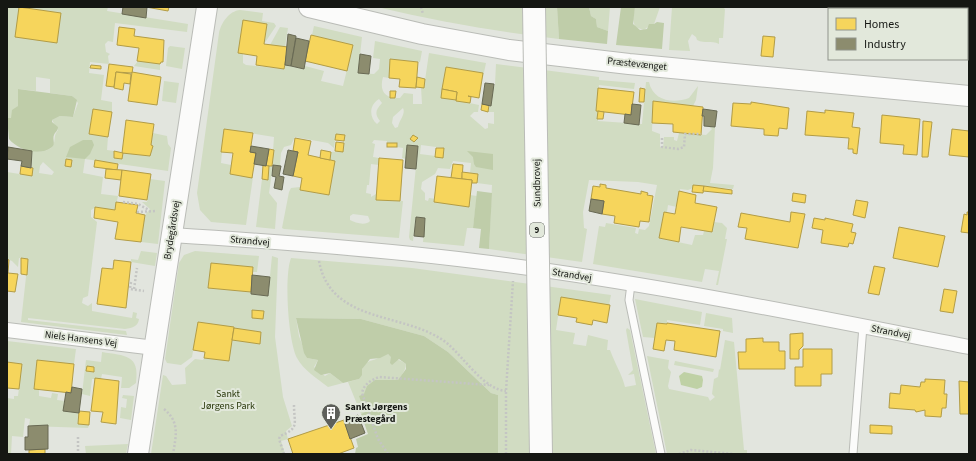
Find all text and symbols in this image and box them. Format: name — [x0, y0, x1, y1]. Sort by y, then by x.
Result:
legend — [828, 8, 968, 60]
text: Homes — [864, 16, 899, 33]
text: Industry — [864, 36, 906, 53]
street label: Præstevænget — [607, 54, 668, 74]
street label: Sundbrovej — [530, 159, 544, 207]
street label: Brydegårdsvej — [160, 199, 184, 261]
road number: 9 — [530, 223, 544, 237]
street label: Strandvej — [230, 232, 270, 250]
street label: Strandvej — [551, 265, 593, 285]
street label: Strandvej — [870, 321, 912, 343]
street label: Niels Hansens Vej — [44, 328, 118, 350]
park label: Sankt Jørgens Park — [201, 387, 255, 413]
place label: Sankt Jørgens Præstegård — [345, 400, 408, 426]
building icon: Sankt Jørgens Præstegård — [320, 402, 342, 430]

